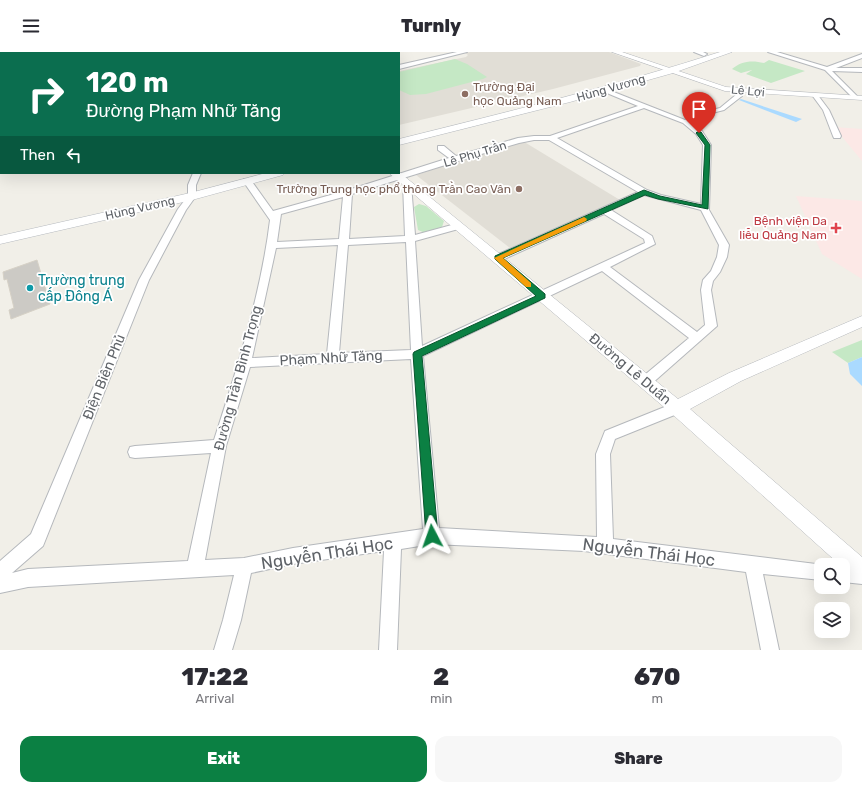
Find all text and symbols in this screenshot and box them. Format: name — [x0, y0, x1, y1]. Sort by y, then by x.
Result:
icon: menu — [20, 15, 42, 37]
text: Turnly — [401, 15, 461, 37]
icon: search — [820, 15, 842, 37]
text: 120 m — [86, 66, 169, 99]
icon: right — [20, 68, 72, 120]
street label: Hùng Vương — [575, 71, 647, 105]
place label: Trường Đại học Quảng Nam — [473, 80, 562, 108]
street label: Lê Lợi — [731, 83, 766, 99]
marker: Trường Đại học Quảng Nam — [460, 89, 470, 99]
pin — [682, 92, 716, 133]
icon: arrive — [688, 98, 710, 120]
text: Đường Phạm Nhữ Tăng — [86, 100, 281, 122]
street label: Lê Phụ Trần — [442, 137, 508, 170]
icon: left — [63, 144, 85, 166]
text: Then — [20, 146, 55, 164]
place label: Trường Trung học phổ thông Trần Cao Vân — [277, 181, 511, 196]
marker: Trường Trung học phổ thông Trần Cao Vân — [514, 184, 524, 194]
street label: Hùng Vương — [104, 193, 176, 223]
place label: Bệnh viện Da liễu Quảng Nam — [739, 214, 827, 242]
marker: Bệnh viện Da liễu Quảng Nam — [830, 222, 842, 234]
place label: Trường trung cấp Đông Á — [38, 272, 125, 305]
marker: Trường trung cấp Đông Á — [25, 283, 35, 293]
street label: Đường Trần Bình Trọng — [209, 303, 266, 453]
street label: Đường Lê Duẩn — [585, 330, 675, 408]
street label: Điện Biên Phủ — [79, 332, 129, 422]
street label: Phạm Nhữ Tăng — [279, 347, 383, 369]
position arrow — [411, 515, 453, 557]
street label: Nguyễn Thái Học — [259, 532, 394, 573]
street label: Nguyễn Thái Học — [582, 533, 716, 570]
map controls — [814, 558, 850, 638]
button: search — [814, 558, 850, 594]
button: layers — [814, 602, 850, 638]
text: 17:22 — [182, 663, 248, 691]
text: 2 — [433, 663, 449, 691]
text: 670 — [634, 663, 680, 691]
text: Arrival — [195, 691, 234, 706]
text: min — [430, 691, 453, 706]
text: m — [651, 691, 663, 706]
button: Exit — [20, 736, 427, 782]
button: Share — [435, 736, 842, 782]

